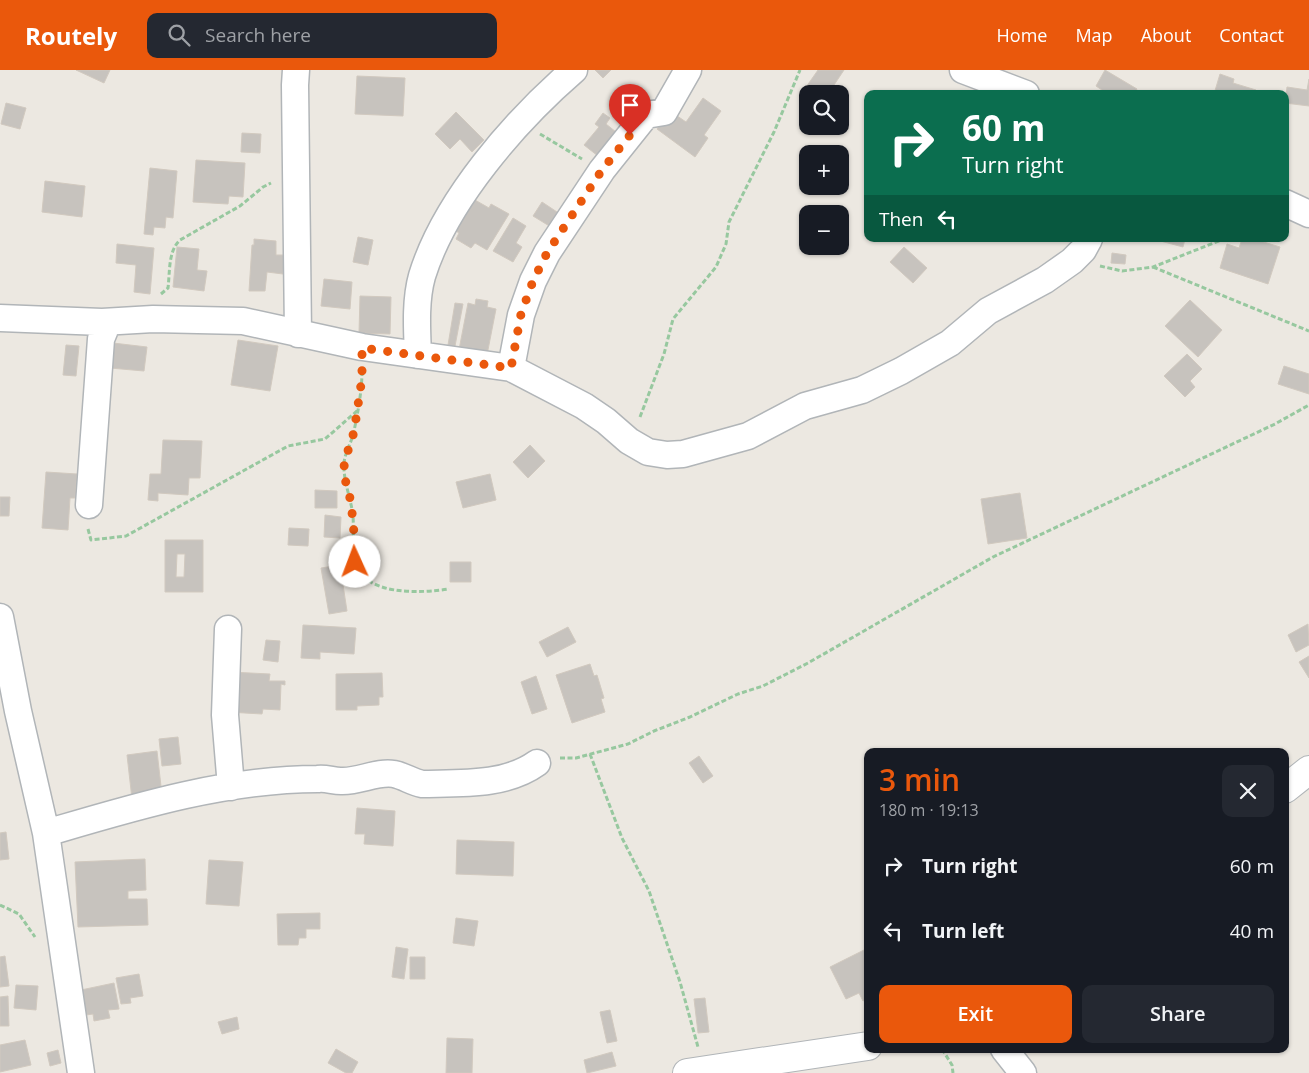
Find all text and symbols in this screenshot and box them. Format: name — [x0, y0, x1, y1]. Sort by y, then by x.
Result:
search box — [147, 13, 497, 58]
text: Routely — [25, 19, 117, 52]
icon: search — [165, 21, 193, 49]
text: Search here — [205, 22, 311, 48]
text: Home — [997, 23, 1047, 47]
text: Map — [1075, 23, 1113, 47]
text: About — [1141, 23, 1191, 47]
text: Contact — [1219, 23, 1284, 47]
pin — [609, 84, 651, 135]
map controls — [799, 85, 849, 255]
button: search — [799, 85, 849, 135]
icon: arrive — [616, 91, 644, 119]
text: 60 m — [962, 104, 1045, 151]
icon: right — [879, 110, 944, 175]
button: + — [799, 145, 849, 195]
text: Turn right — [962, 149, 1064, 179]
button: − — [799, 205, 849, 255]
icon: left — [933, 205, 961, 233]
text: Then — [879, 206, 923, 232]
position arrow — [328, 535, 380, 587]
text: 3 min — [879, 759, 960, 800]
button: close — [1222, 765, 1274, 817]
text: 180 m · 19:13 — [879, 799, 979, 821]
icon: right — [879, 852, 907, 880]
text: Turn right — [922, 853, 1017, 879]
text: 60 m — [1230, 853, 1274, 879]
icon: left — [879, 917, 907, 945]
text: Turn left — [922, 918, 1004, 944]
text: 40 m — [1230, 918, 1274, 944]
button: Exit — [879, 985, 1072, 1043]
button: Share — [1082, 985, 1274, 1043]

